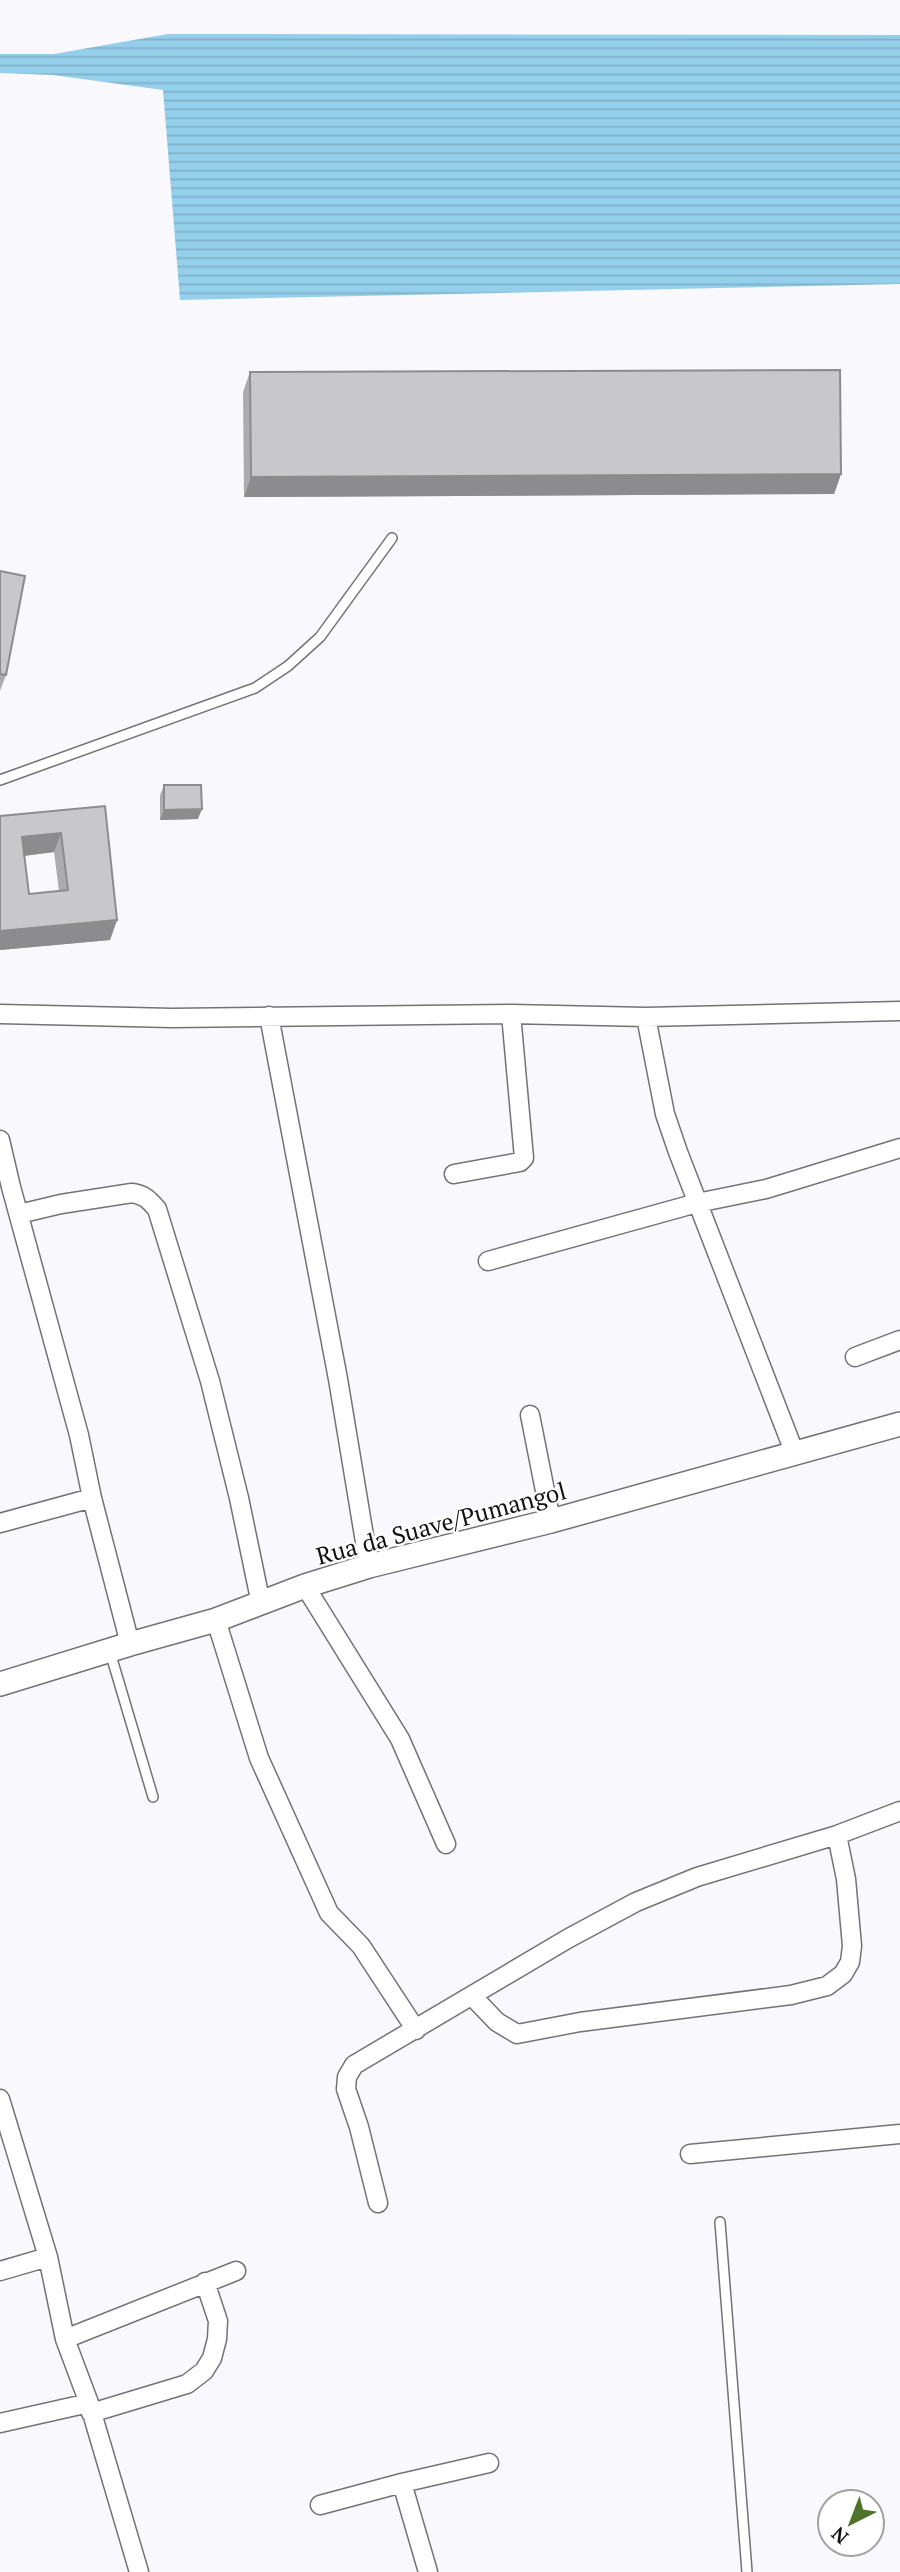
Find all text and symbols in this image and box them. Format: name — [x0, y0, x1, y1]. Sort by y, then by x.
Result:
street label: Rua da Suave/Pumangol — [313, 1474, 569, 1572]
north arrow — [816, 2488, 886, 2558]
text: N — [825, 2521, 853, 2550]

